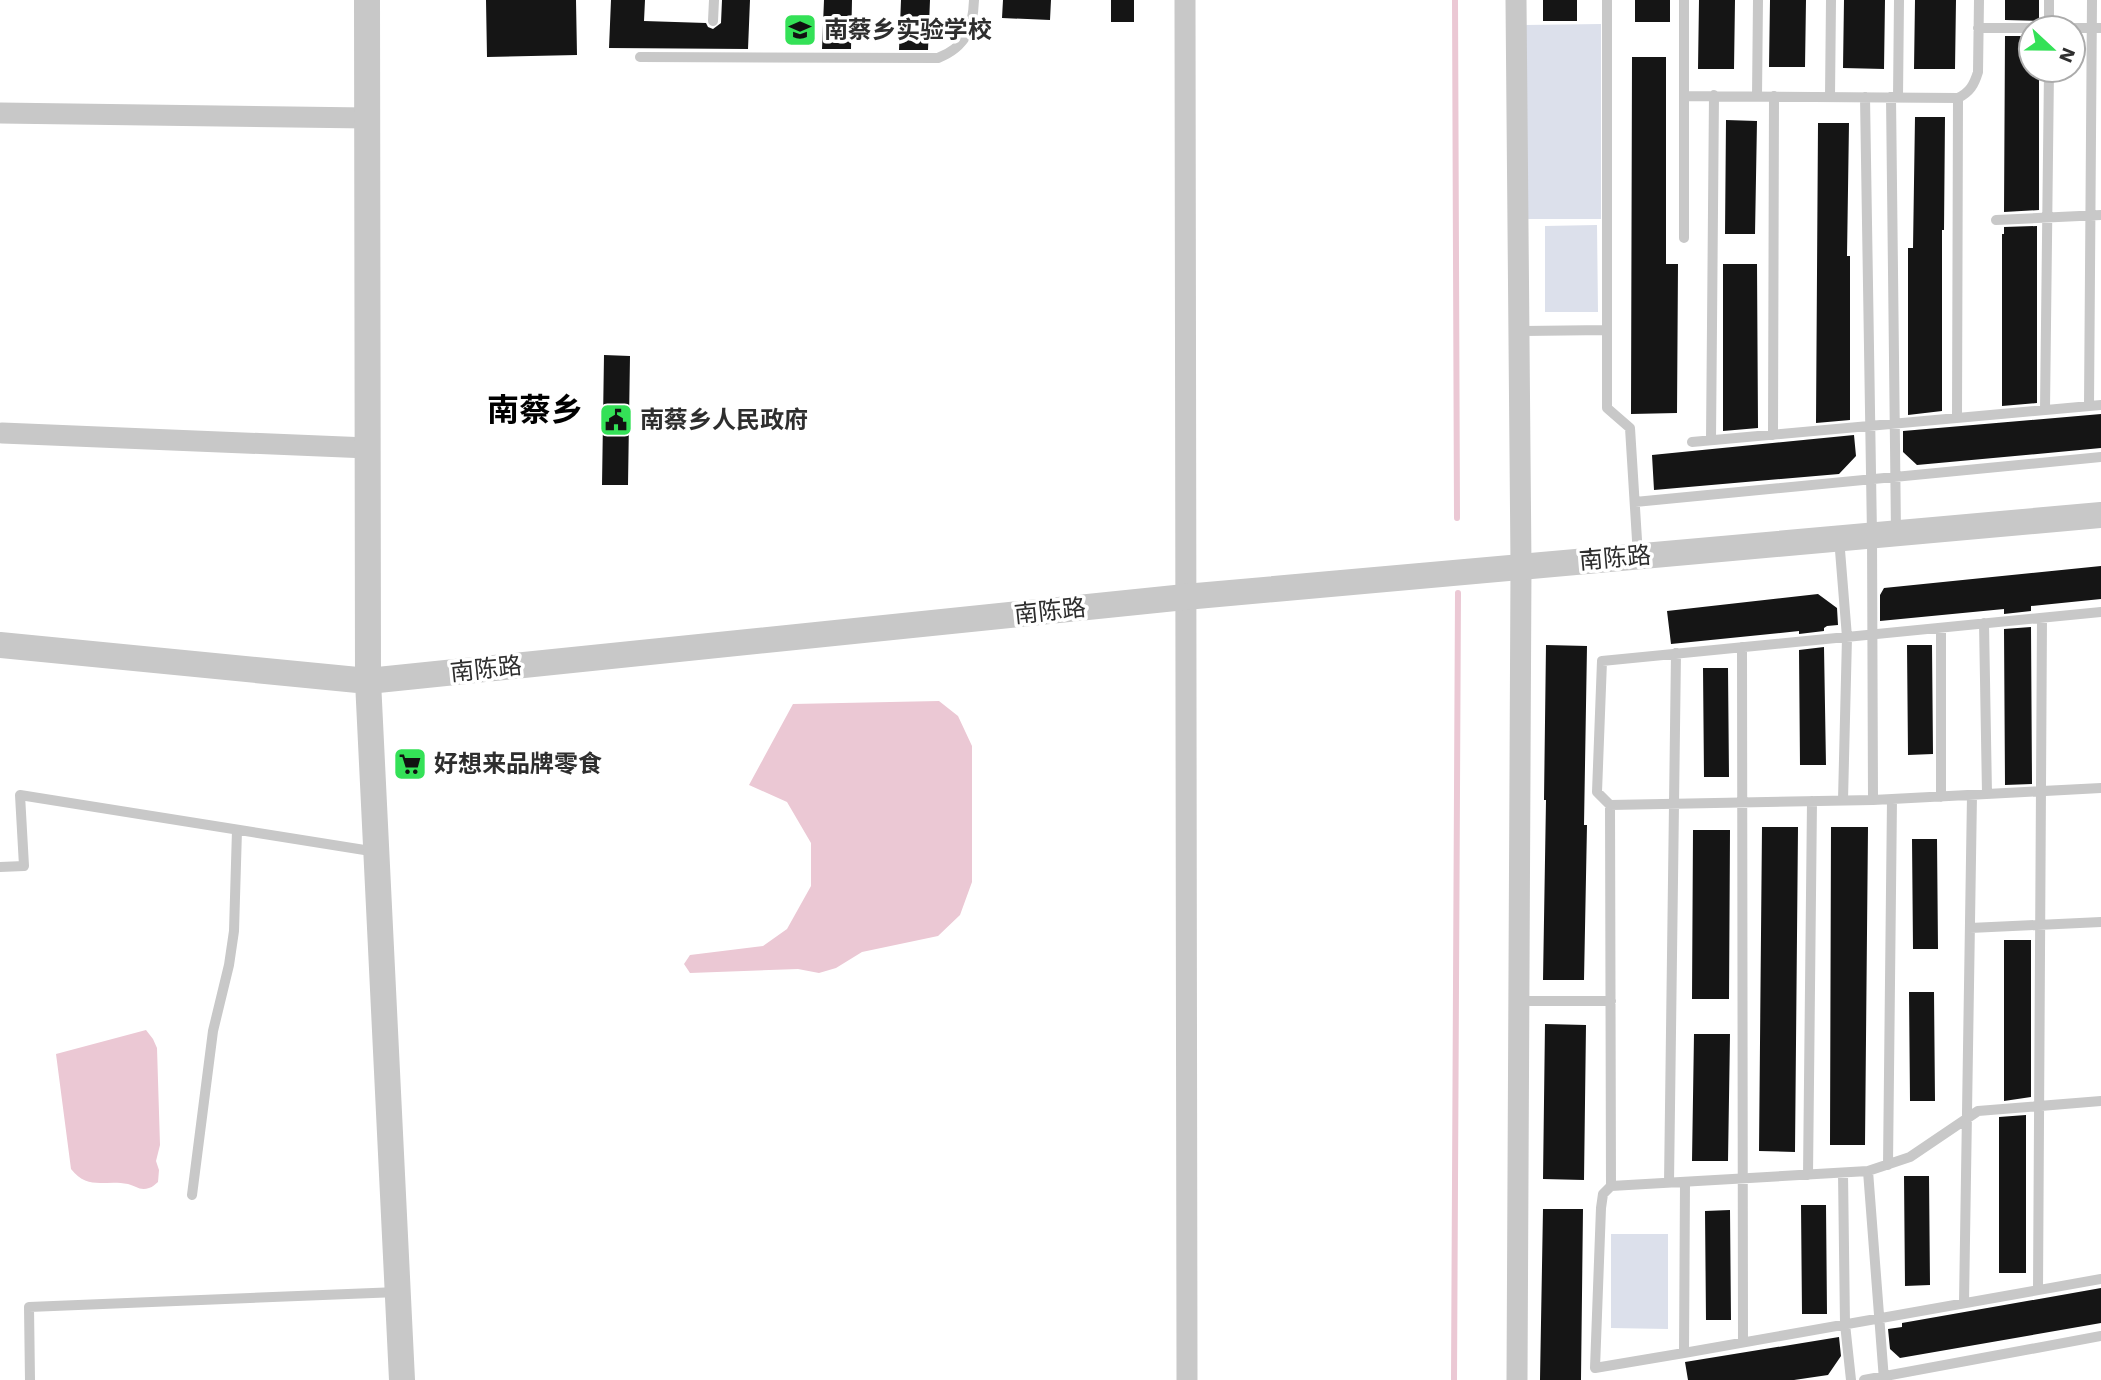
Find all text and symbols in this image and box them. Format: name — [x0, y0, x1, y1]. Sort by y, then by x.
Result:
school or university icon: 南蔡乡实验学校 — [781, 11, 819, 49]
north arrow — [2017, 14, 2087, 84]
place label: 南蔡乡实验学校 — [824, 16, 992, 44]
text: N — [2054, 44, 2081, 66]
district label: 南蔡乡 — [487, 391, 583, 429]
public building icon: 南蔡乡人民政府 — [597, 401, 635, 439]
place label: 南蔡乡人民政府 — [640, 406, 808, 434]
street label: 南陈路 — [1578, 541, 1652, 575]
street label: 南陈路 — [1013, 593, 1087, 629]
street label: 南陈路 — [449, 651, 523, 687]
supermarket icon: 好想来品牌零食 — [391, 745, 429, 783]
place label: 好想来品牌零食 — [434, 750, 602, 778]

